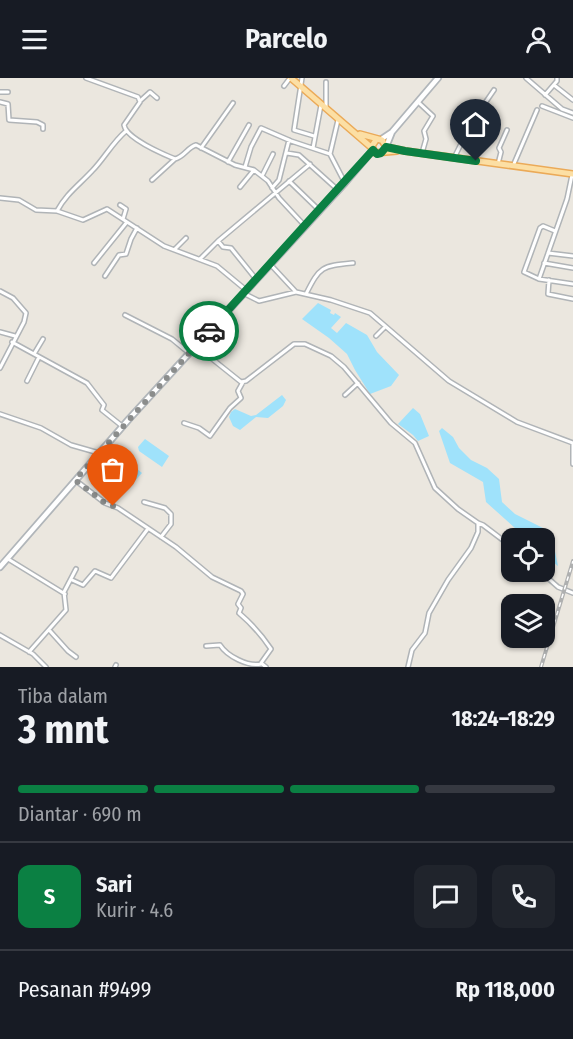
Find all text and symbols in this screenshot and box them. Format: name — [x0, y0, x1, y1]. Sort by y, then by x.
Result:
icon: menu — [18, 23, 51, 56]
text: Parcelo — [245, 23, 328, 55]
icon: person — [522, 23, 555, 56]
pin — [450, 99, 501, 161]
icon: home — [459, 108, 492, 141]
courier — [179, 301, 239, 361]
icon: car — [193, 315, 226, 348]
pin — [87, 444, 138, 506]
icon: bag — [96, 453, 129, 486]
map controls — [501, 528, 555, 648]
button: locate — [501, 528, 555, 582]
button: layers — [501, 594, 555, 648]
text: Tiba dalam — [18, 684, 108, 708]
text: 18:24–18:29 — [452, 705, 555, 732]
text: 3 mnt — [18, 707, 108, 753]
text: Diantar · 690 m — [18, 802, 142, 826]
button: chat — [414, 865, 477, 928]
button: phone — [492, 865, 555, 928]
text: Sari — [96, 871, 132, 898]
text: S — [44, 883, 55, 910]
text: Kurir · 4.6 — [96, 898, 173, 922]
text: Pesanan #9499 — [18, 976, 151, 1003]
text: Rp 118,000 — [456, 976, 555, 1003]

